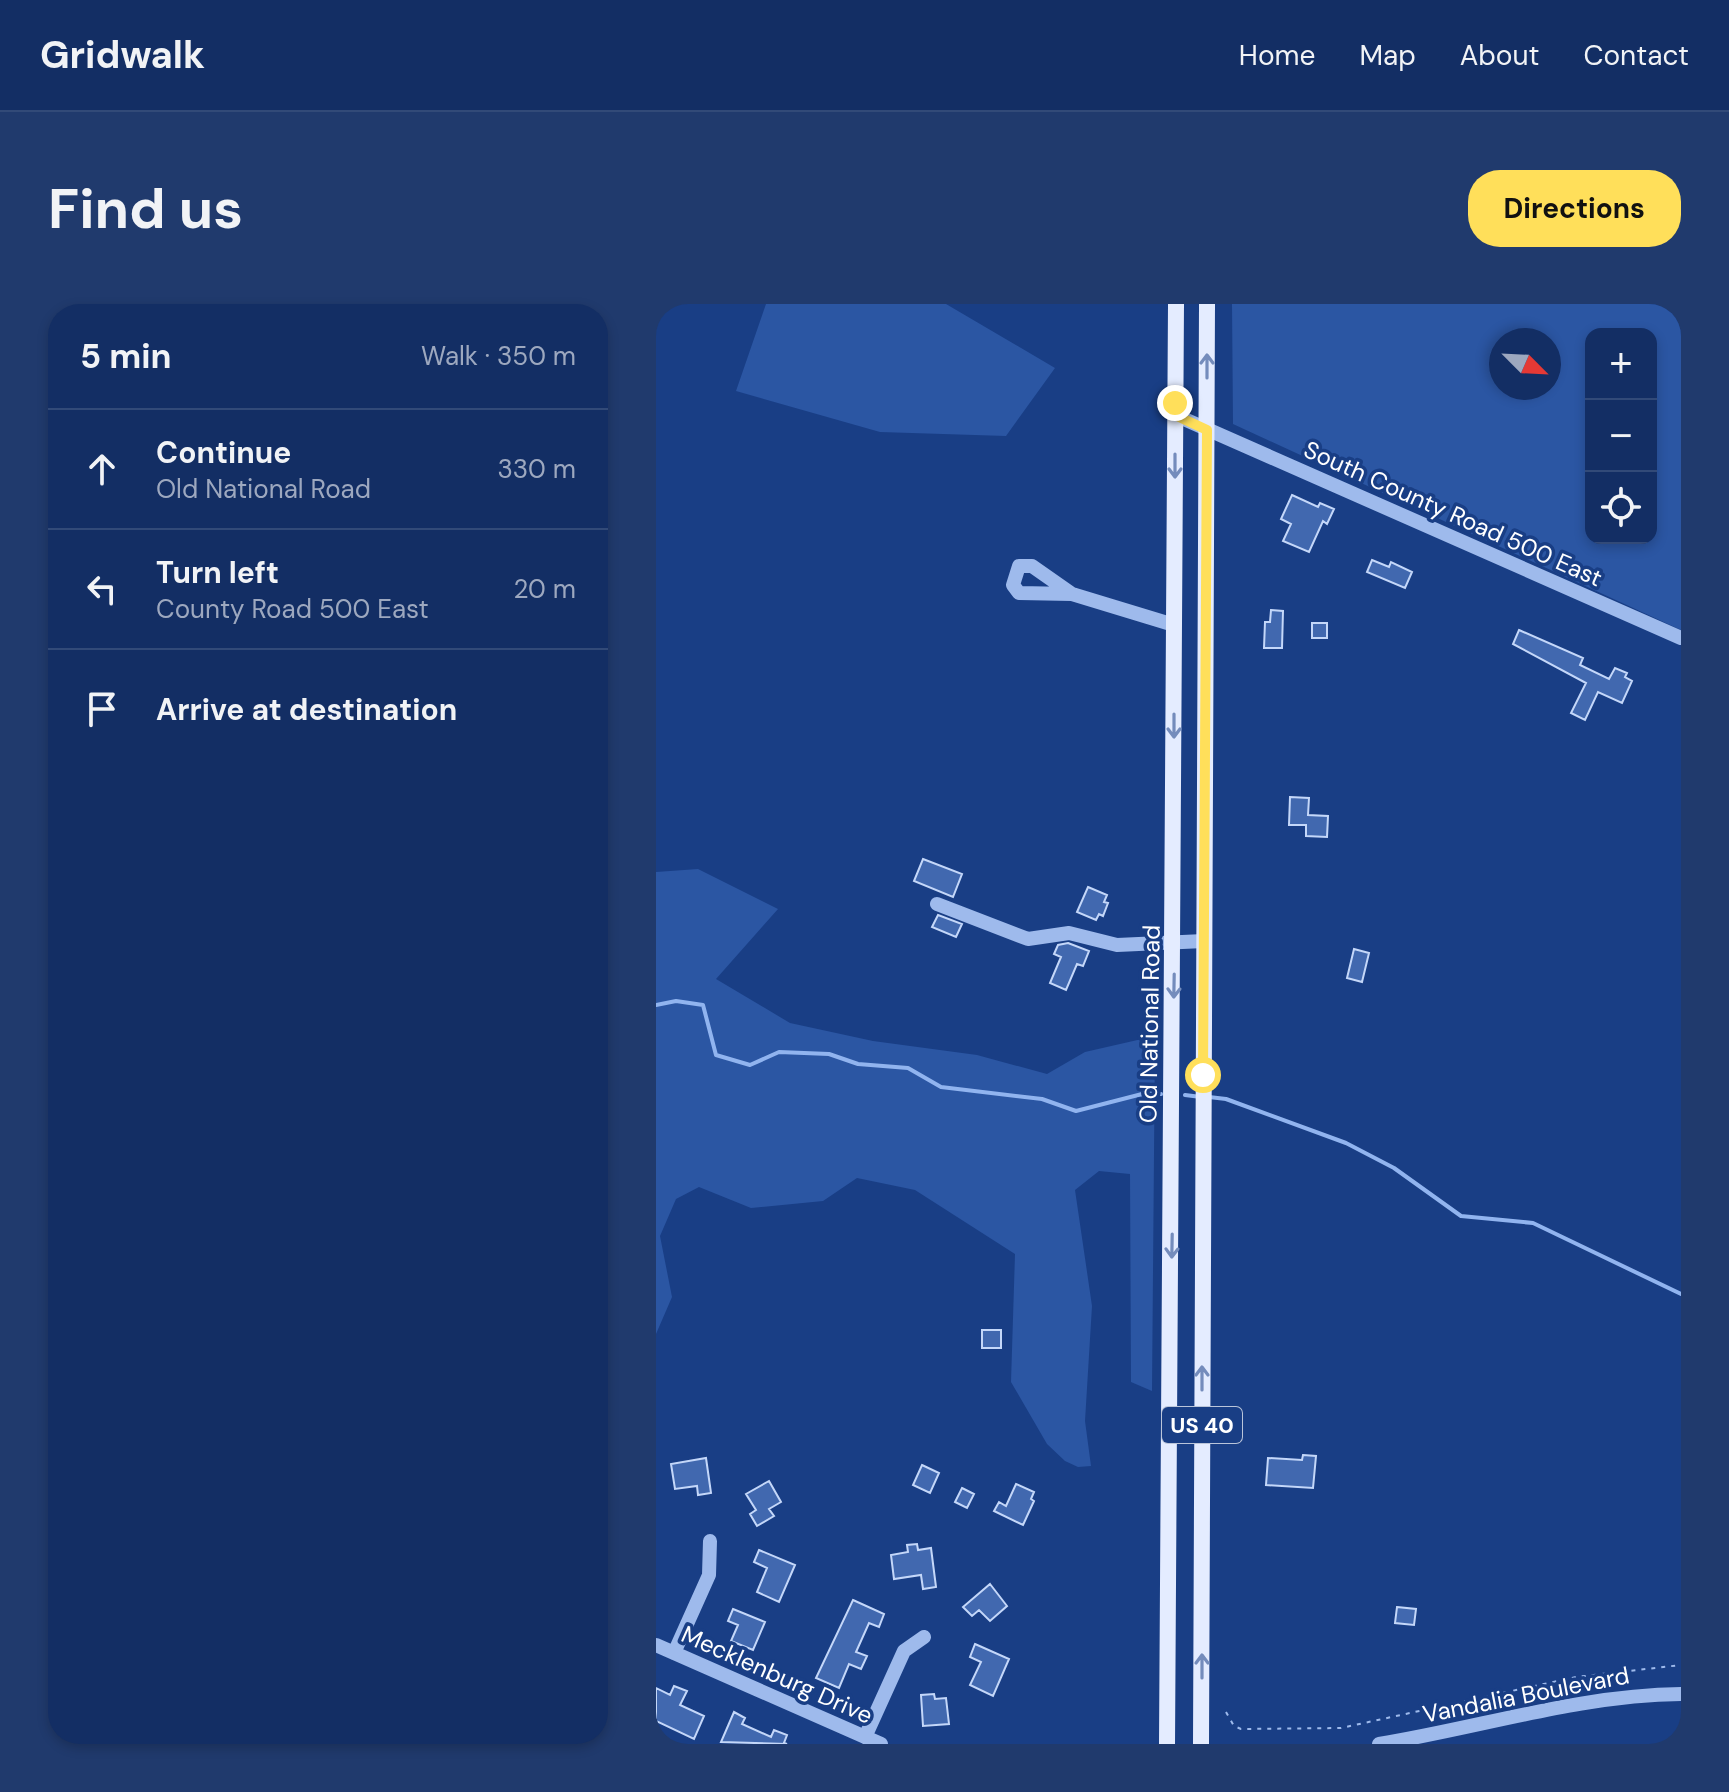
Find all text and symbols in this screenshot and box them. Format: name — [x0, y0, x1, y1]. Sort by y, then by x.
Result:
text: Gridwalk — [40, 30, 205, 80]
text: Home — [1239, 37, 1315, 74]
text: Map — [1359, 37, 1416, 74]
text: About — [1460, 37, 1539, 74]
text: Contact — [1583, 37, 1689, 74]
button: Directions — [1468, 170, 1681, 247]
text: Find us — [48, 172, 243, 245]
north arrow — [1489, 328, 1561, 400]
map controls — [1585, 328, 1657, 544]
button: + — [1585, 328, 1657, 400]
text: 5 min — [80, 334, 171, 379]
text: Walk · 350 m — [421, 339, 576, 373]
one-way arrow — [1199, 353, 1215, 380]
route end — [1157, 385, 1193, 421]
button: − — [1585, 400, 1657, 472]
text: Continue — [156, 433, 291, 472]
street label: South County Road 500 East — [1299, 434, 1607, 593]
icon: ahead — [80, 447, 124, 491]
text: 330 m — [497, 452, 576, 486]
one-way arrow — [1167, 452, 1183, 479]
text: Old National Road — [156, 472, 371, 506]
button: locate — [1585, 472, 1657, 544]
text: Turn left — [156, 553, 279, 592]
icon: left — [80, 567, 124, 611]
text: 20 m — [513, 572, 576, 606]
text: County Road 500 East — [156, 592, 429, 626]
icon: arrive — [80, 687, 124, 731]
text: Arrive at destination — [156, 690, 457, 729]
one-way arrow — [1166, 712, 1182, 739]
street label: Old National Road — [1132, 924, 1167, 1124]
one-way arrow — [1166, 972, 1182, 999]
route start — [1185, 1057, 1221, 1093]
one-way arrow — [1164, 1232, 1179, 1259]
one-way arrow — [1195, 1365, 1210, 1392]
road number: US 40 — [1162, 1407, 1242, 1443]
street label: Mecklenburg Drive — [677, 1618, 878, 1731]
one-way arrow — [1194, 1653, 1210, 1680]
street label: Vandalia Boulevard — [1420, 1659, 1632, 1730]

